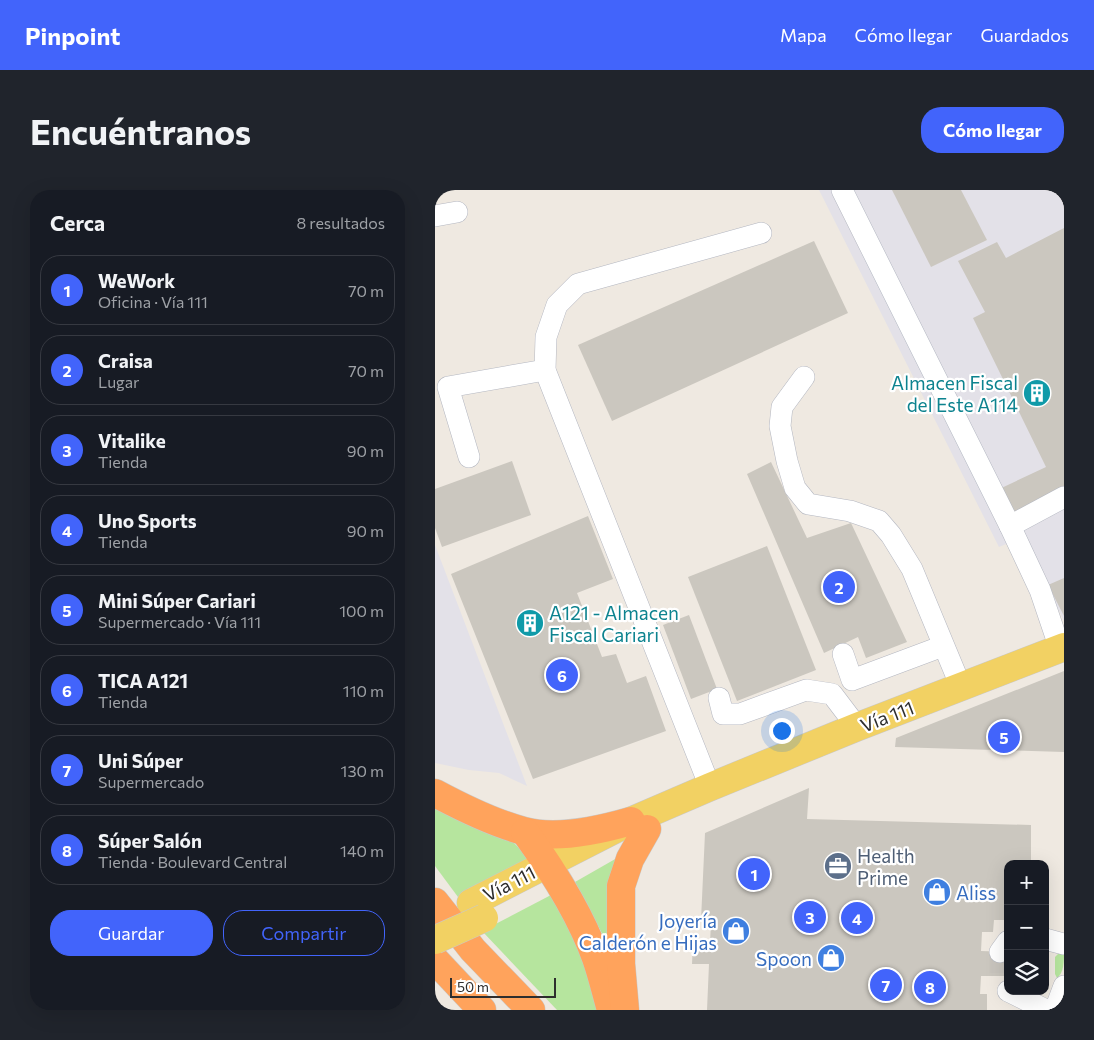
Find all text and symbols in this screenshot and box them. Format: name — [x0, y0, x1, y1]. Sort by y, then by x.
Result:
text: Pinpoint — [25, 21, 120, 50]
text: Mapa — [780, 24, 827, 46]
text: Cómo llegar — [855, 24, 952, 46]
text: Guardados — [980, 24, 1069, 46]
button: Cómo llegar — [921, 107, 1064, 153]
text: Encuéntranos — [30, 109, 251, 152]
text: Cerca — [50, 210, 105, 235]
text: 8 resultados — [297, 213, 385, 232]
text: WeWork — [98, 269, 175, 292]
text: 1 — [63, 281, 71, 300]
text: 70 m — [348, 281, 384, 300]
text: Oficina · Vía 111 — [98, 292, 208, 311]
text: Craisa — [98, 349, 153, 372]
text: 2 — [62, 361, 72, 380]
text: 70 m — [348, 361, 384, 380]
place label: Almacen Fiscal del Este A114 — [891, 371, 1018, 416]
text: Lugar — [98, 372, 139, 391]
building icon: Almacen Fiscal del Este A114 — [1022, 378, 1052, 408]
text: Vitalike — [98, 429, 166, 452]
text: 3 — [62, 441, 72, 460]
text: 90 m — [347, 441, 384, 460]
text: Tienda — [98, 452, 148, 471]
text: Uno Sports — [98, 509, 197, 532]
text: 4 — [62, 521, 72, 540]
text: 90 m — [347, 521, 384, 540]
text: Tienda — [98, 532, 148, 551]
pin: 2 — [823, 568, 855, 606]
text: Mini Súper Cariari — [98, 589, 256, 612]
text: 5 — [62, 601, 72, 620]
text: 100 m — [339, 601, 384, 620]
place label: A121 - Almacen Fiscal Cariari — [549, 601, 679, 646]
building icon: A121 - Almacen Fiscal Cariari — [515, 608, 545, 638]
text: Supermercado · Vía 111 — [98, 612, 261, 631]
pin: 6 — [546, 656, 578, 694]
text: TICA A121 — [98, 669, 188, 692]
text: 6 — [62, 681, 72, 700]
text: 110 m — [343, 681, 384, 700]
text: Tienda — [98, 692, 148, 711]
street label: Vía 111 — [857, 695, 917, 737]
your location — [769, 718, 795, 744]
pin: 5 — [988, 718, 1020, 756]
text: Uni Súper — [98, 749, 183, 772]
text: 7 — [63, 761, 71, 780]
text: 130 m — [341, 761, 384, 780]
text: Supermercado — [98, 772, 204, 791]
text: Súper Salón — [98, 829, 202, 852]
text: 8 — [62, 841, 72, 860]
text: 140 m — [340, 841, 384, 860]
place label: Health Prime — [857, 844, 915, 889]
office icon: Health Prime — [823, 851, 853, 881]
text: Tienda · Boulevard Central — [98, 852, 287, 871]
pin: 1 — [738, 855, 770, 893]
street label: Vía 111 — [479, 860, 539, 906]
map controls — [1004, 860, 1049, 995]
button: + — [1004, 860, 1049, 905]
shop icon: Aliss — [922, 877, 952, 907]
place label: Aliss — [956, 881, 996, 904]
pin: 3 — [794, 898, 826, 936]
pin: 4 — [841, 899, 873, 937]
button: − — [1004, 905, 1049, 950]
place label: Joyería Calderón e Hijas — [579, 909, 717, 954]
button: Guardar — [50, 910, 213, 956]
button: Compartir — [223, 910, 385, 956]
shop icon: Joyería Calderón e Hijas — [721, 916, 751, 946]
shop icon: Spoon — [816, 943, 846, 973]
place label: Spoon — [756, 947, 812, 970]
button: layers — [1004, 950, 1049, 995]
pin: 7 — [870, 966, 902, 1004]
pin: 8 — [914, 968, 946, 1006]
scale bar — [450, 975, 556, 998]
text: 50 m — [457, 978, 489, 995]

